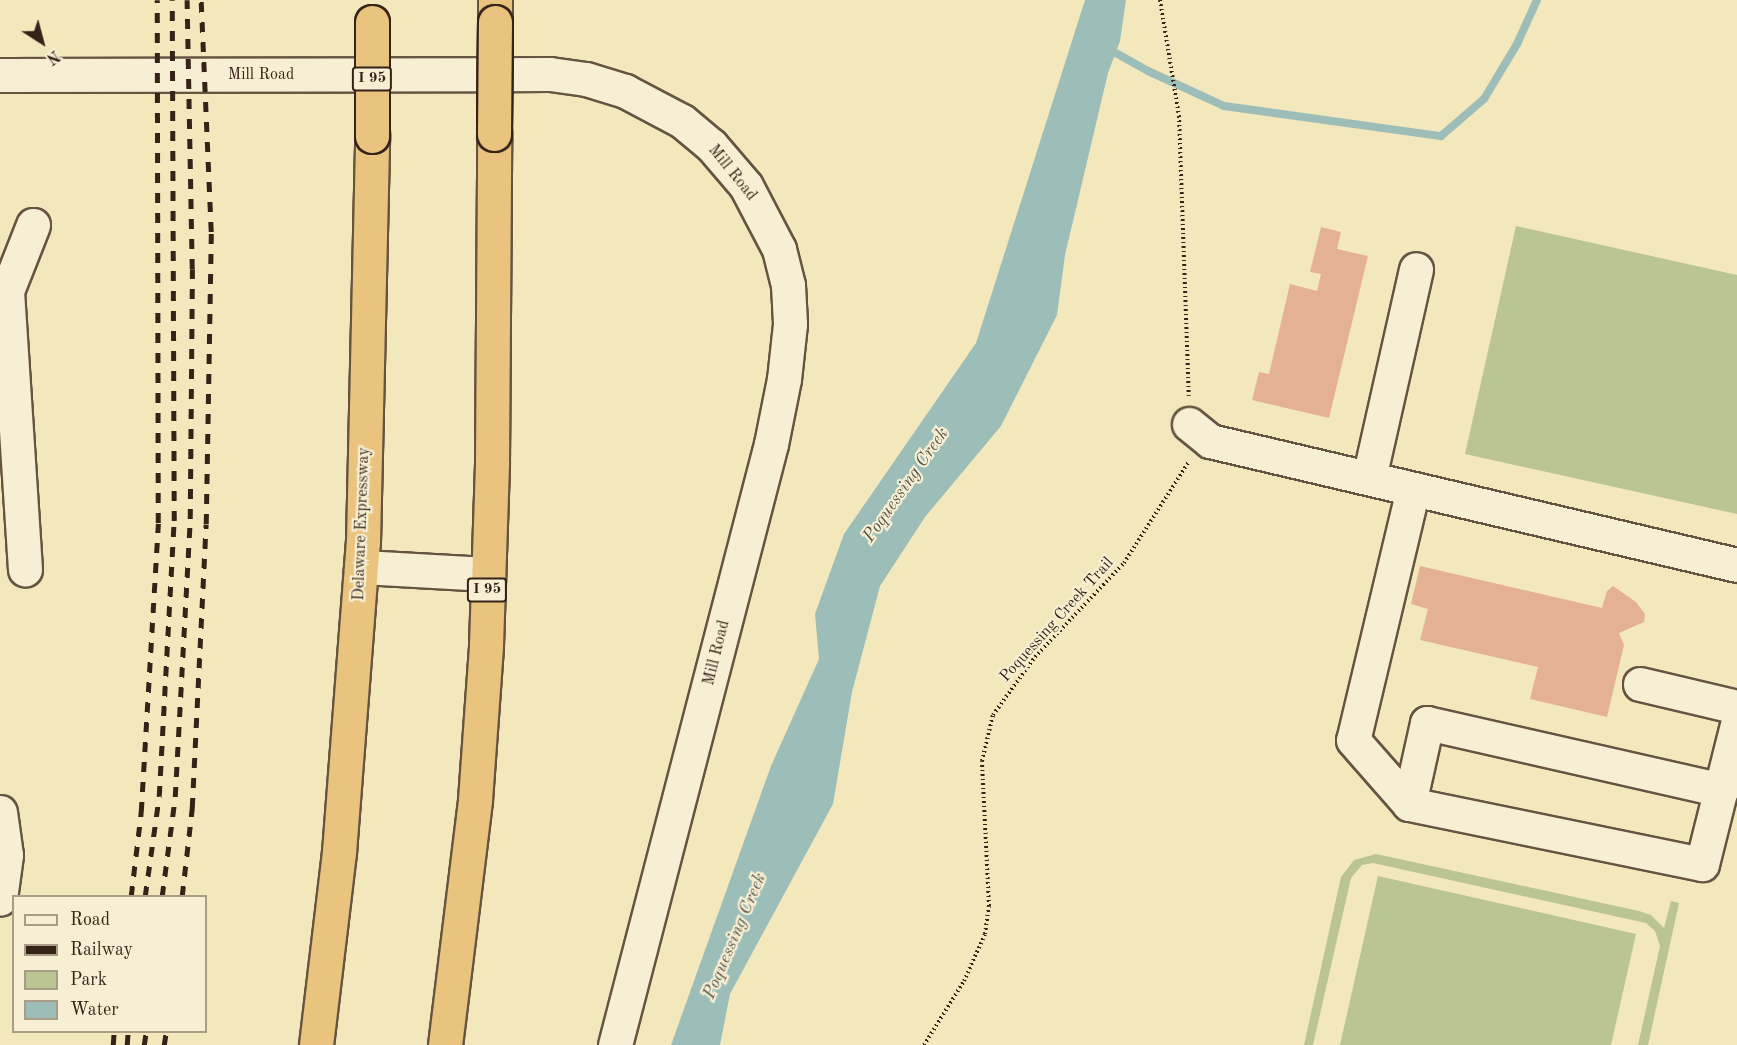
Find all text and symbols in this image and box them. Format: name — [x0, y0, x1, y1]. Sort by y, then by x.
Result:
north arrow — [12, 12, 72, 72]
text: N — [43, 46, 62, 67]
street label: Mill Road — [228, 65, 294, 85]
road number: I 95 — [351, 67, 393, 91]
street label: Mill Road — [704, 141, 760, 205]
water label: Poquessing Creek — [858, 424, 954, 546]
street label: Delaware Expressway — [350, 447, 374, 601]
street label: Poquessing Creek Trail — [996, 554, 1118, 686]
road number: I 95 — [466, 578, 508, 602]
street label: Mill Road — [700, 618, 734, 688]
water label: Poquessing Creek — [699, 870, 771, 1002]
legend — [12, 895, 207, 1033]
text: Road — [70, 911, 110, 929]
text: Railway — [70, 941, 133, 959]
text: Park — [70, 971, 107, 989]
text: Water — [70, 1001, 119, 1019]

